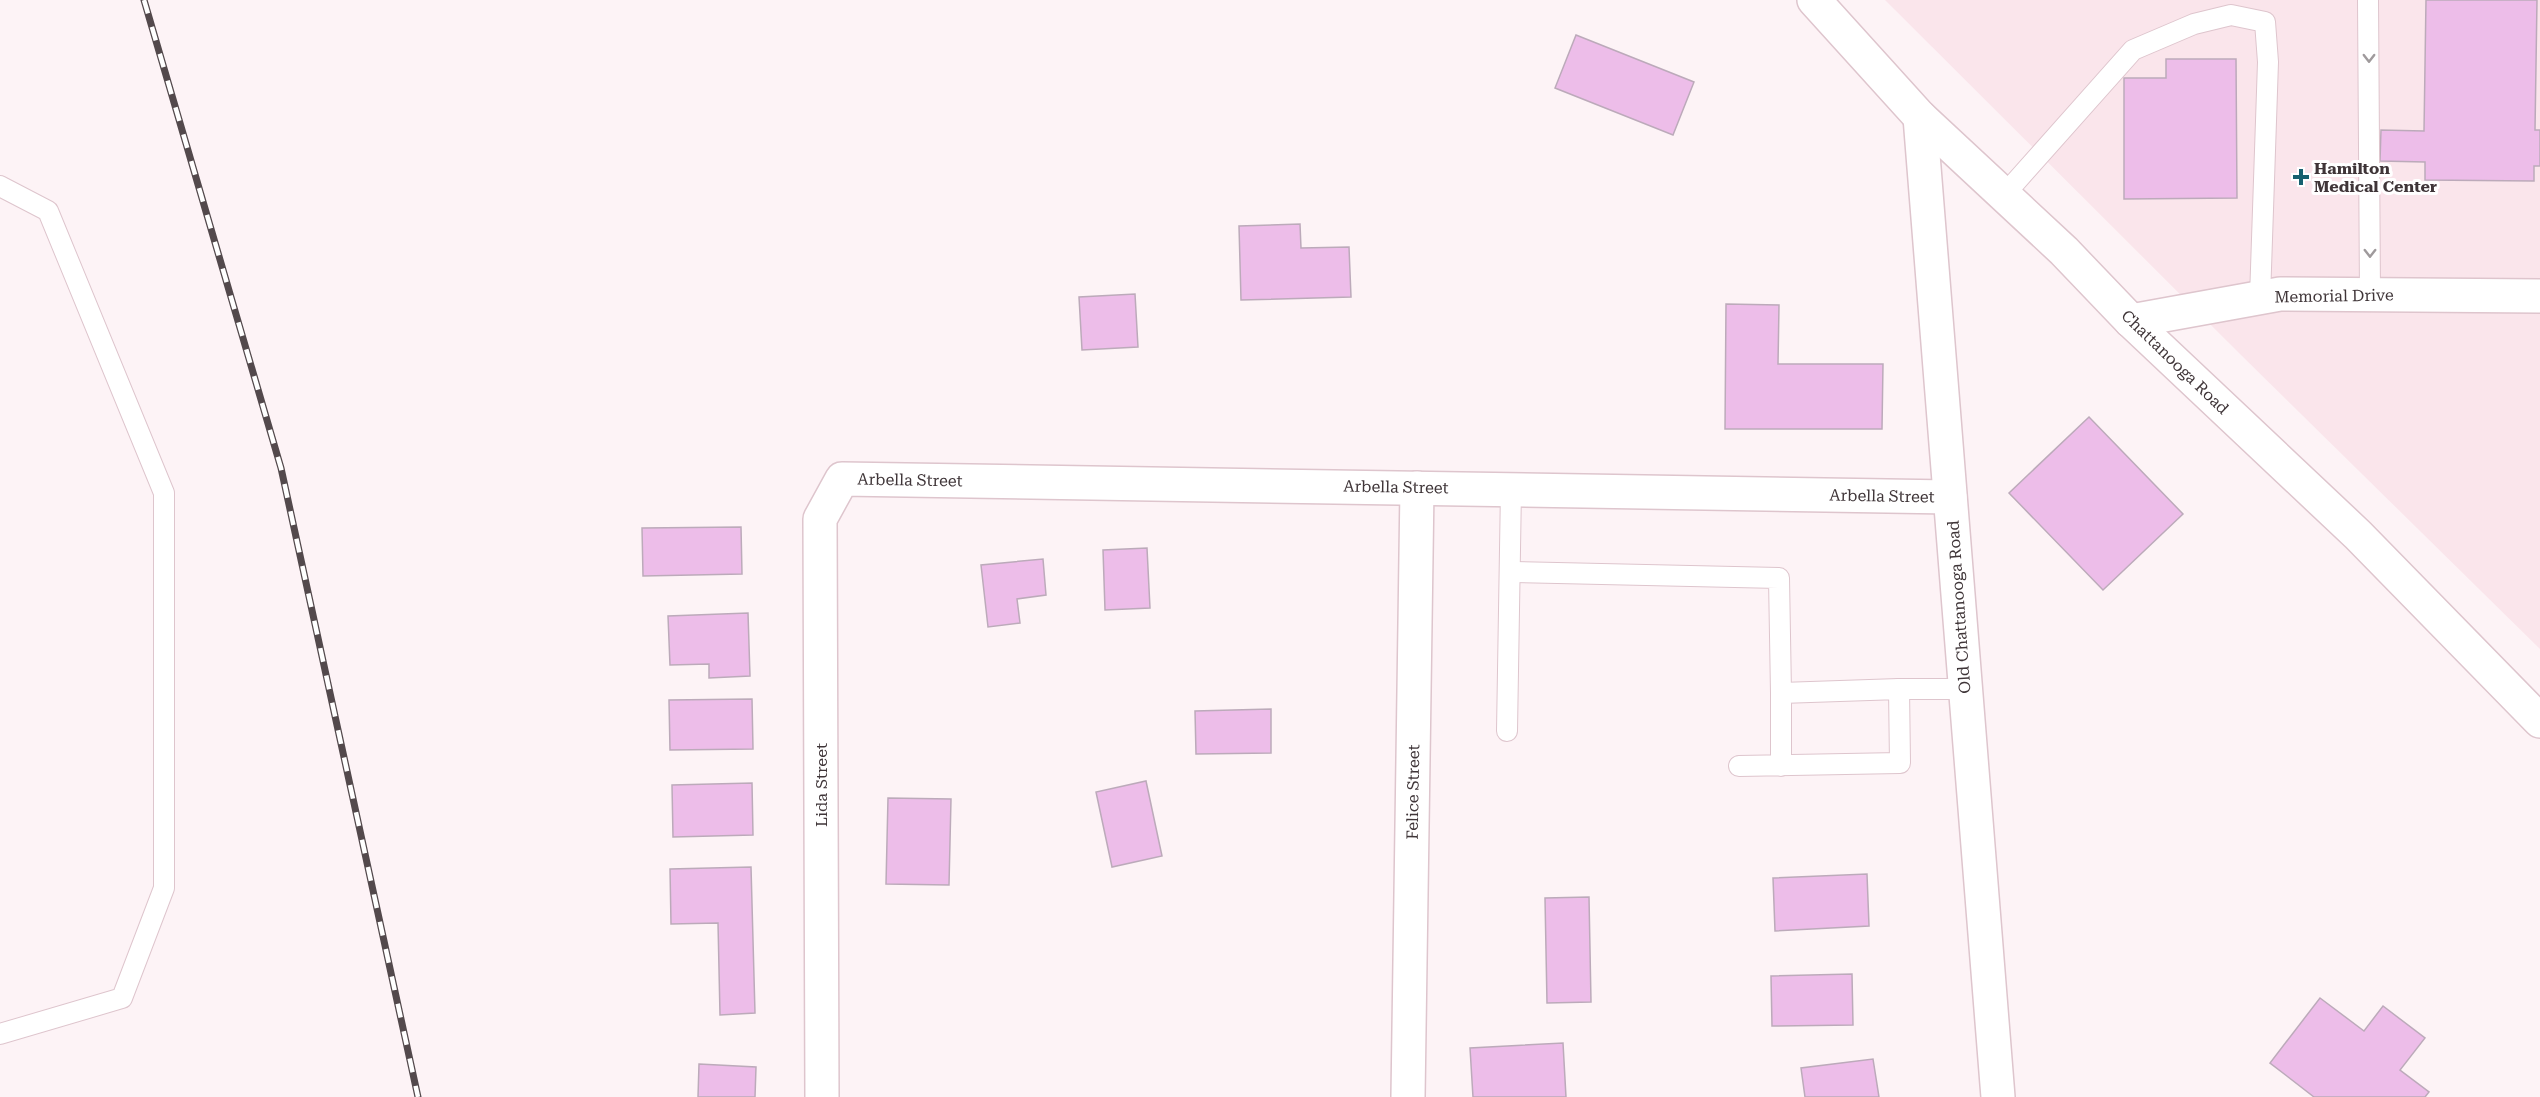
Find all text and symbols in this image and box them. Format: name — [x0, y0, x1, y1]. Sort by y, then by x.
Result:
one-way arrow — [2362, 54, 2375, 63]
place label: Hamilton Medical Center — [2314, 159, 2437, 196]
marker: Hamilton Medical Center — [2292, 168, 2310, 186]
one-way arrow — [2364, 249, 2376, 258]
street label: Memorial Drive — [2274, 285, 2394, 307]
street label: Chattanooga Road — [2117, 306, 2233, 418]
street label: Arbella Street — [857, 470, 963, 490]
street label: Arbella Street — [1343, 477, 1449, 497]
street label: Arbella Street — [1829, 486, 1935, 506]
street label: Old Chattanooga Road — [1943, 520, 1975, 694]
street label: Lida Street — [812, 743, 831, 827]
street label: Felice Street — [1403, 744, 1423, 840]

